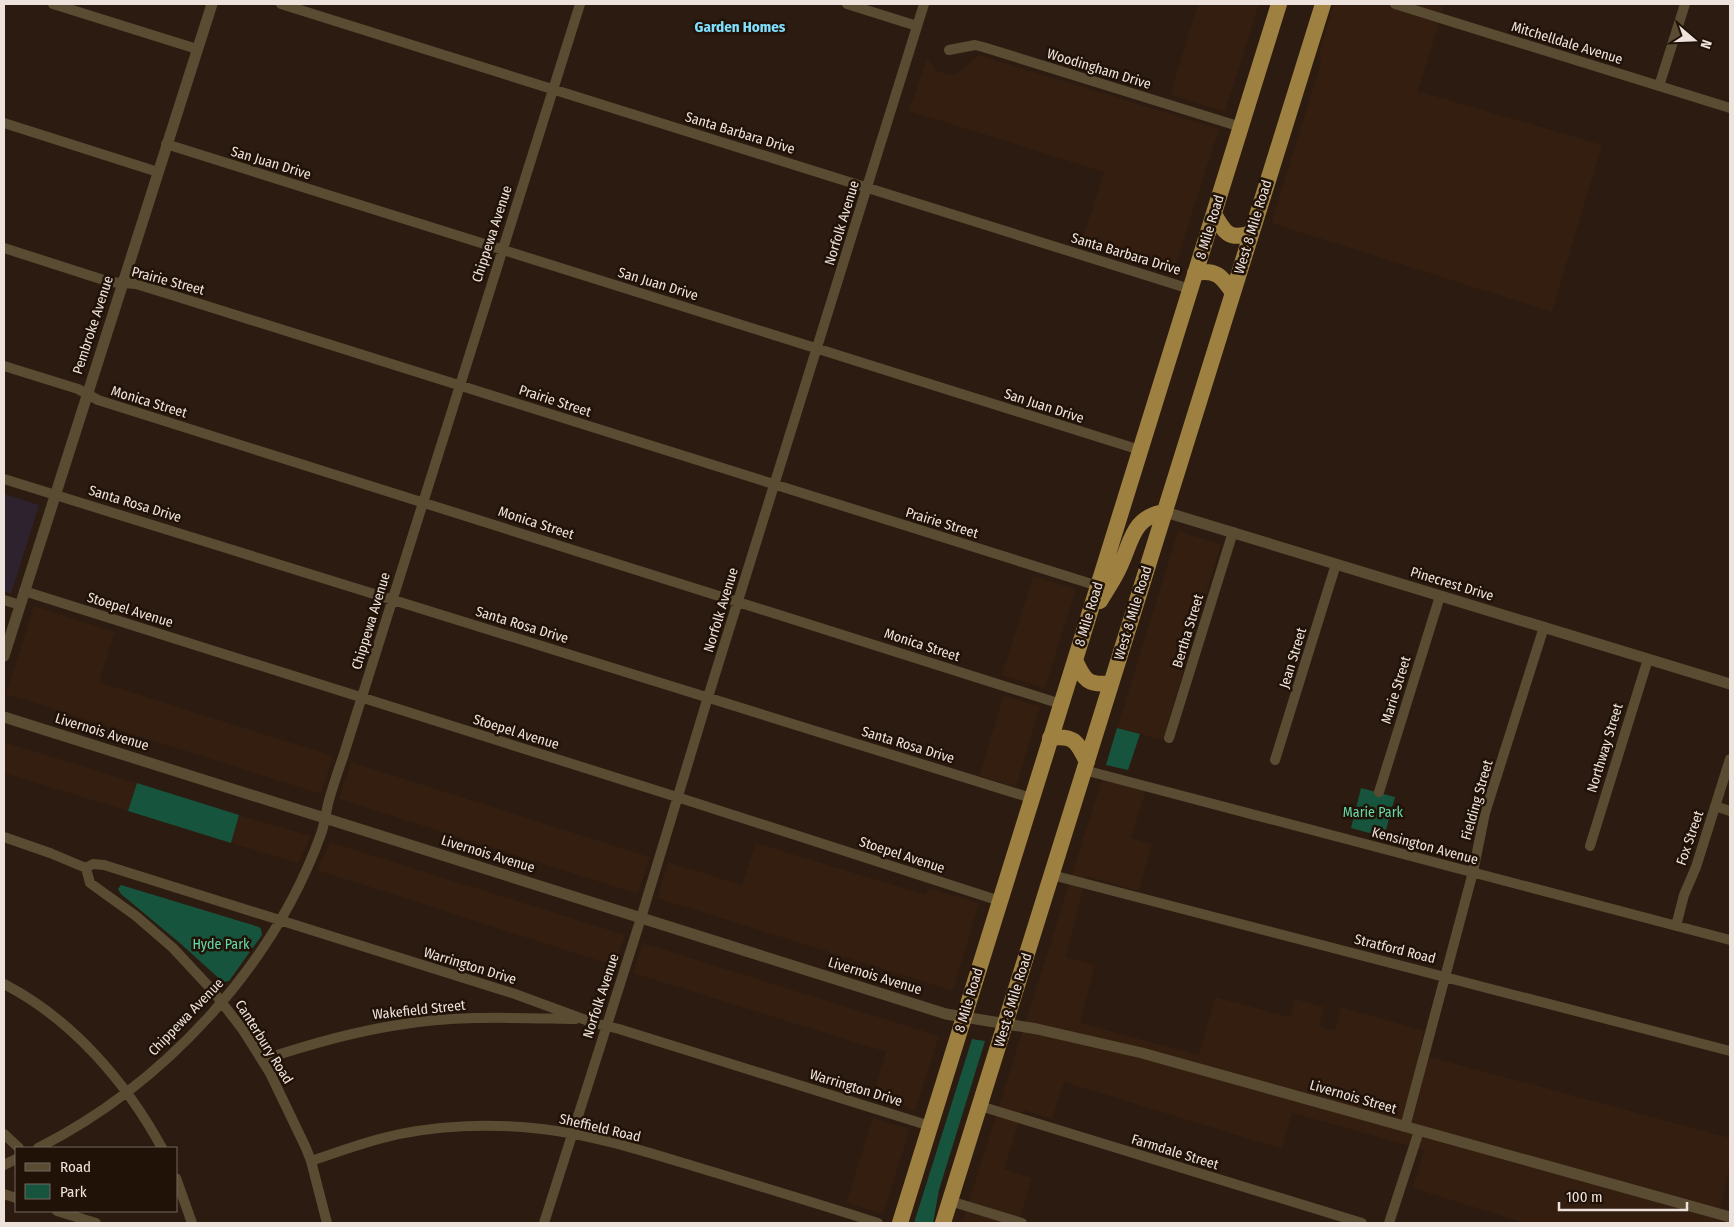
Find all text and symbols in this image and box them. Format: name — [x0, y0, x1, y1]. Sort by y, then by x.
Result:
north arrow — [1669, 15, 1719, 65]
district label: Garden Homes — [695, 18, 786, 36]
street label: Mitchelldale Avenue — [1509, 18, 1625, 68]
text: N — [1696, 37, 1715, 51]
street label: Woodingham Drive — [1045, 45, 1153, 93]
street label: Santa Barbara Drive — [683, 108, 797, 158]
street label: San Juan Drive — [229, 143, 313, 183]
street label: Norfolk Avenue — [821, 178, 863, 267]
street label: West 8 Mile Road — [1231, 178, 1275, 276]
street label: Chippewa Avenue — [468, 183, 516, 285]
street label: 8 Mile Road — [1192, 193, 1228, 261]
street label: Santa Barbara Drive — [1069, 229, 1183, 279]
street label: Prairie Street — [130, 263, 207, 299]
street label: San Juan Drive — [616, 264, 700, 304]
street label: Pembroke Avenue — [69, 274, 117, 376]
street label: Prairie Street — [517, 381, 594, 421]
street label: Monica Street — [109, 382, 189, 422]
street label: San Juan Drive — [1002, 385, 1086, 427]
street label: Santa Rosa Drive — [86, 482, 184, 526]
street label: Monica Street — [496, 503, 576, 543]
street label: Prairie Street — [904, 504, 981, 542]
street label: Pinecrest Drive — [1408, 563, 1496, 605]
street label: West 8 Mile Road — [1111, 564, 1155, 662]
street label: Norfolk Avenue — [700, 565, 742, 654]
street label: Chippewa Avenue — [348, 570, 394, 672]
street label: 8 Mile Road — [1071, 580, 1107, 648]
street label: Stoepel Avenue — [85, 589, 175, 631]
street label: Bertha Street — [1169, 592, 1207, 670]
street label: Santa Rosa Drive — [473, 603, 571, 647]
street label: Monica Street — [882, 625, 962, 665]
street label: Jean Street — [1276, 625, 1310, 690]
street label: Marie Street — [1378, 654, 1414, 726]
street label: Northway Street — [1583, 701, 1627, 795]
street label: Livernois Avenue — [53, 710, 151, 754]
street label: Stoepel Avenue — [471, 711, 561, 753]
street label: Santa Rosa Drive — [859, 723, 957, 767]
street label: Fielding Street — [1457, 758, 1497, 842]
park label: Marie Park — [1343, 804, 1404, 821]
street label: Fox Street — [1673, 808, 1707, 868]
street label: Kensington Avenue — [1370, 824, 1480, 868]
street label: Livernois Avenue — [439, 832, 537, 876]
street label: Stoepel Avenue — [857, 833, 947, 877]
street label: Stratford Road — [1353, 931, 1437, 967]
park label: Hyde Park — [192, 936, 250, 953]
street label: Warrington Drive — [422, 944, 519, 988]
street label: West 8 Mile Road — [991, 951, 1035, 1049]
street label: Norfolk Avenue — [579, 952, 623, 1040]
street label: Livernois Avenue — [826, 954, 924, 998]
street label: 8 Mile Road — [951, 966, 987, 1034]
street label: Chippewa Avenue — [145, 975, 227, 1059]
street label: Canterbury Road — [231, 997, 297, 1087]
street label: Wakefield Street — [372, 997, 467, 1023]
street label: Warrington Drive — [808, 1066, 905, 1110]
street label: Livernois Street — [1308, 1076, 1399, 1118]
street label: Sheffield Road — [558, 1110, 642, 1146]
street label: Farmdale Street — [1129, 1131, 1221, 1173]
legend — [15, 1147, 178, 1212]
text: Road — [60, 1158, 91, 1176]
scale bar — [1559, 1180, 1686, 1212]
text: Park — [60, 1183, 87, 1201]
text: 100 m — [1566, 1188, 1603, 1206]

